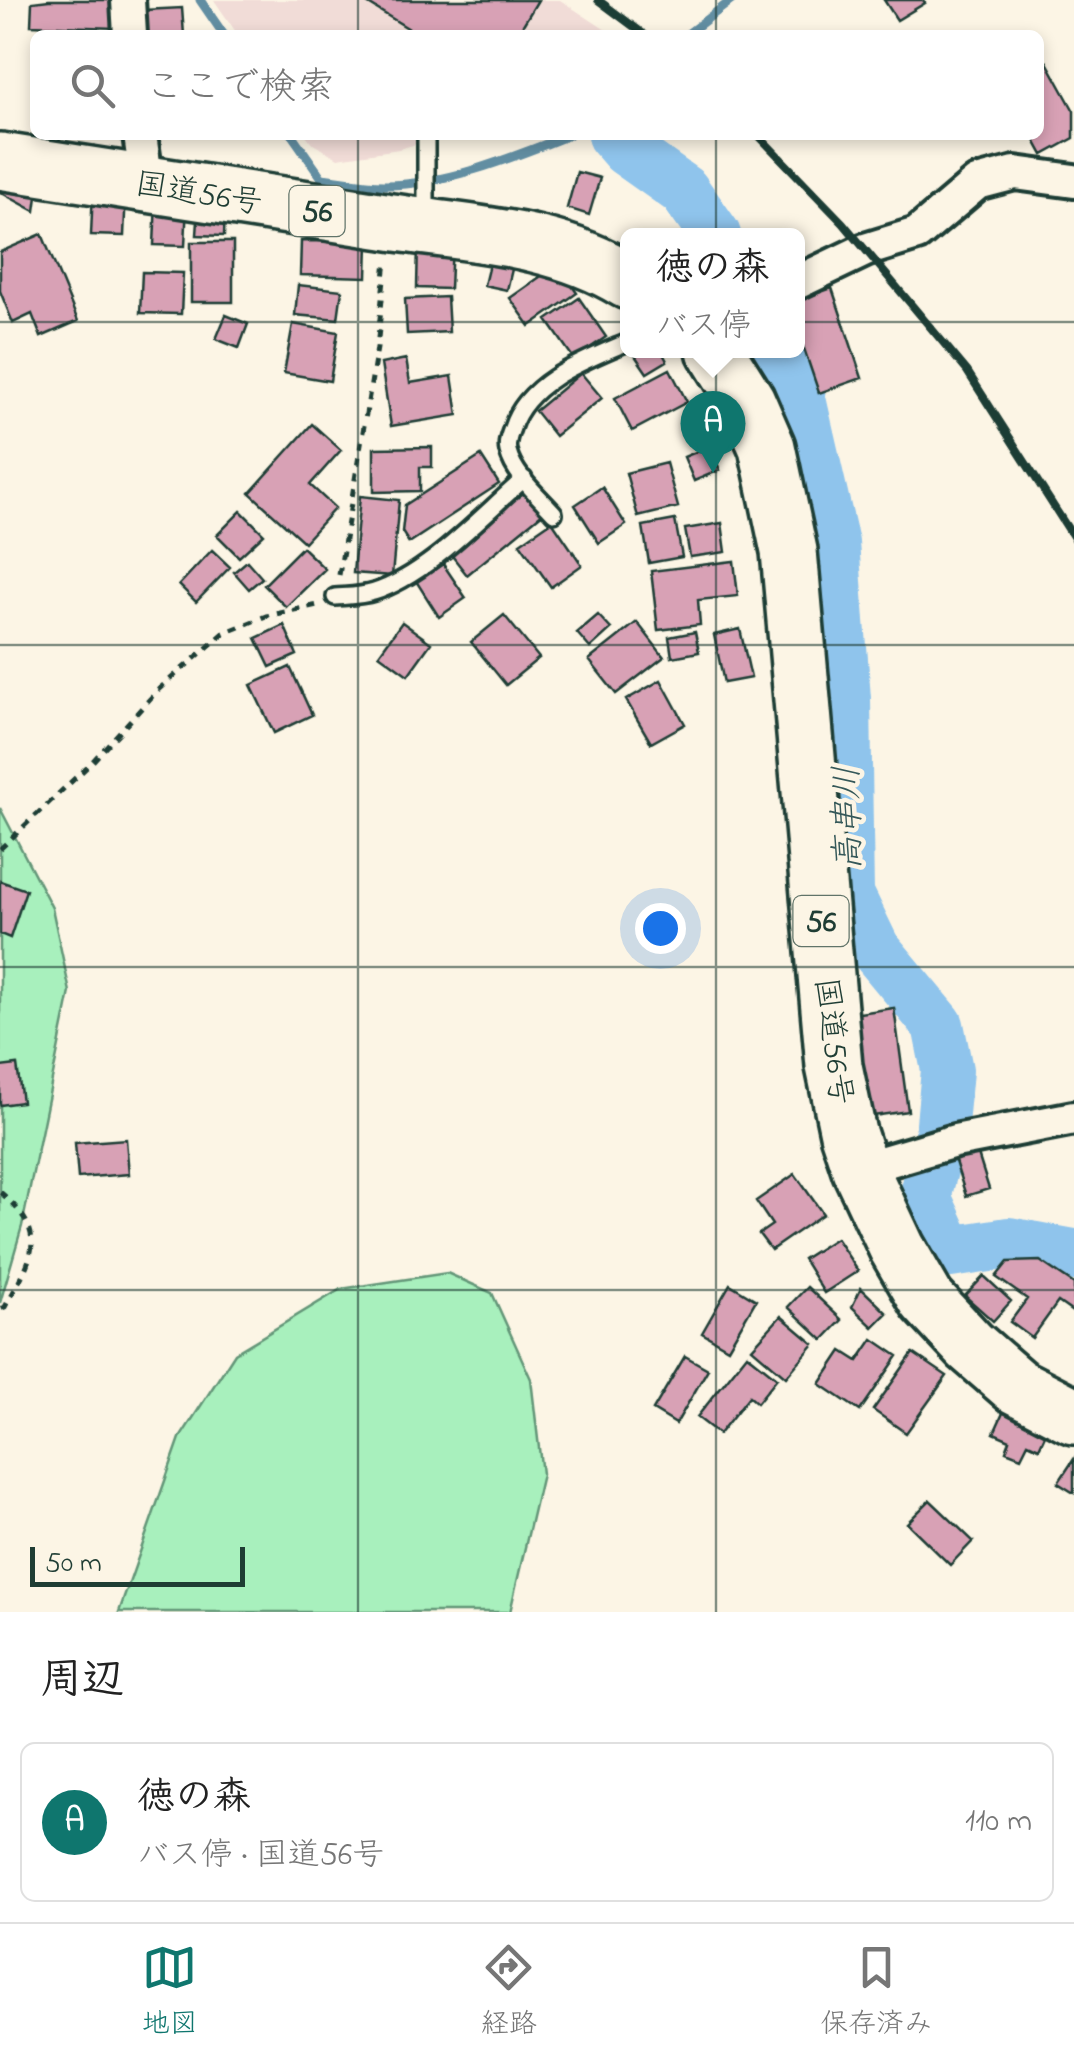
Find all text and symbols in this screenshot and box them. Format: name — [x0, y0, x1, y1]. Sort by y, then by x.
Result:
search box — [30, 30, 1044, 140]
icon: search — [65, 58, 120, 113]
text: ここで検索 — [145, 61, 335, 117]
street label: 国道56号 — [131, 162, 266, 229]
road number: 56 — [290, 186, 344, 236]
popup — [620, 228, 805, 358]
text: 徳の森 — [655, 242, 770, 298]
text: バス停 — [655, 304, 752, 351]
pin: A — [680, 390, 746, 473]
water label: 高串川 — [823, 765, 876, 871]
road number: 56 — [794, 896, 848, 946]
your location — [635, 903, 686, 954]
street label: 国道56号 — [800, 975, 863, 1108]
scale bar — [30, 1542, 245, 1586]
text: 50 m — [45, 1544, 102, 1585]
text: 周辺 — [40, 1651, 124, 1712]
text: 徳の森 — [137, 1771, 251, 1827]
text: A — [65, 1799, 84, 1846]
text: 110 m — [965, 1799, 1032, 1846]
text: バス停 · 国道56号 — [137, 1833, 384, 1880]
tab: 地図 — [142, 1940, 198, 2046]
tab: 経路 — [481, 1940, 537, 2046]
tab: 保存済み — [820, 1940, 932, 2046]

